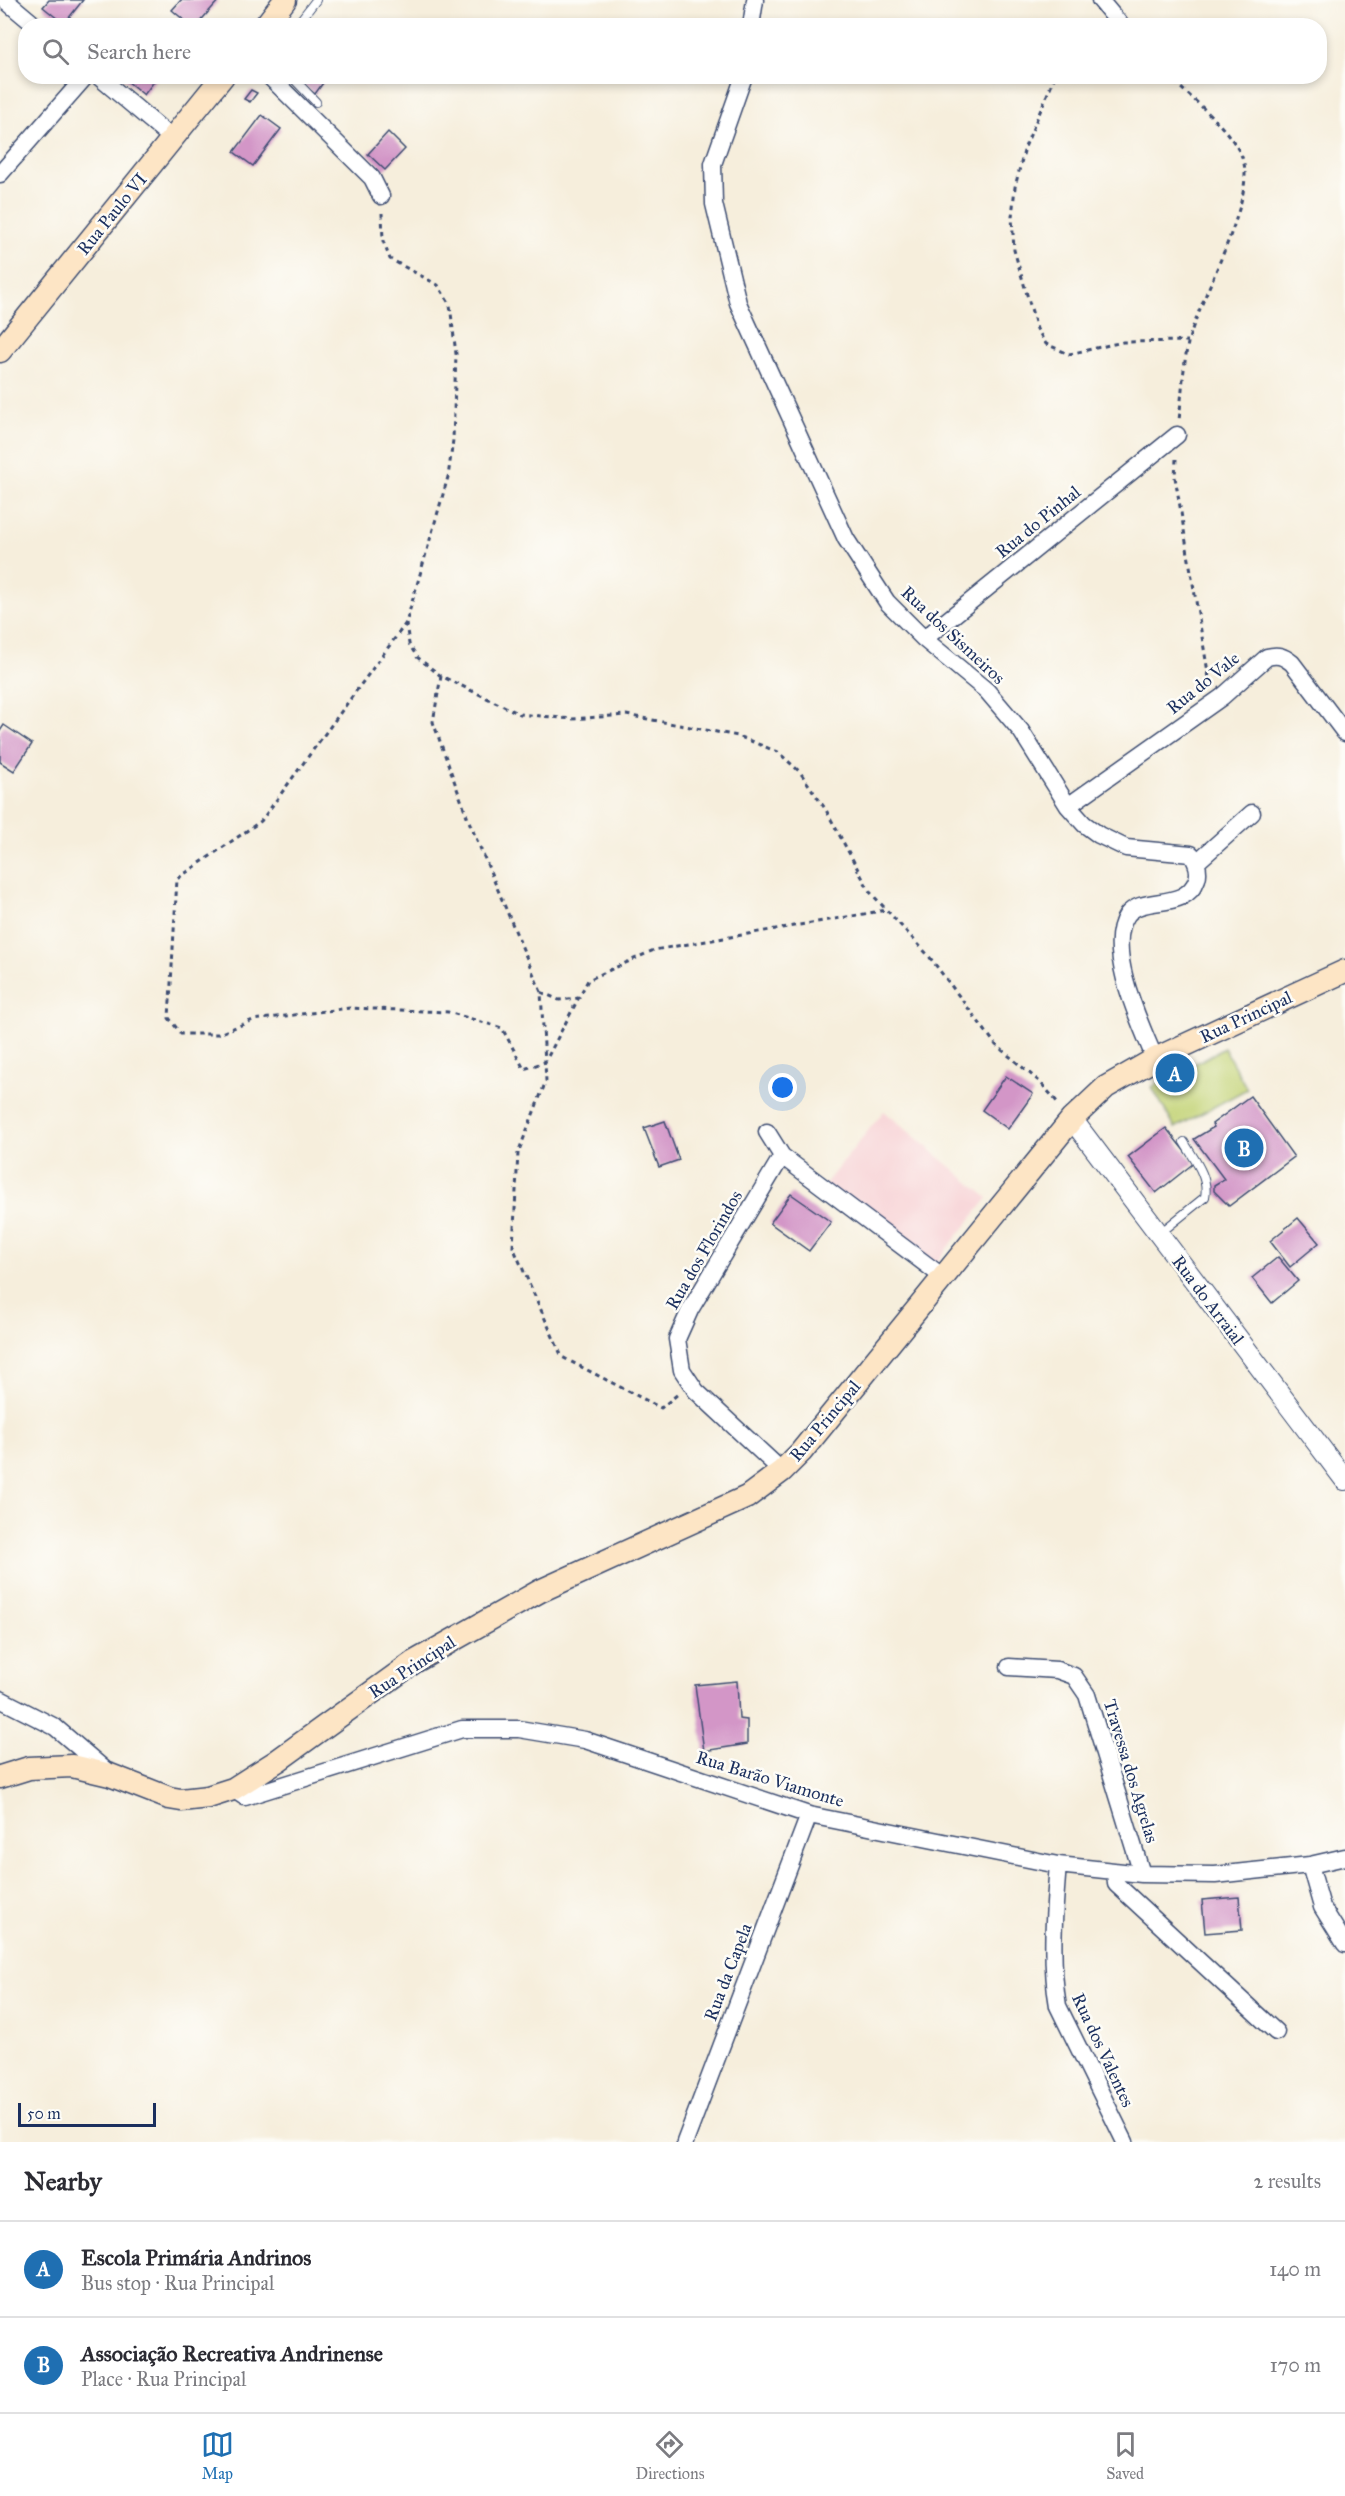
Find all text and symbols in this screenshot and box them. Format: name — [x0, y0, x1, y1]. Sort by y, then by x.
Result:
search box — [18, 18, 1327, 84]
icon: search — [39, 35, 72, 68]
text: Search here — [87, 38, 191, 65]
street label: Rua Paulo VI — [72, 168, 152, 259]
street label: Rua do Pinhal — [991, 481, 1085, 563]
street label: Rua dos Sismeiros — [896, 581, 1010, 689]
street label: Rua do Vale — [1162, 647, 1244, 719]
street label: Rua Principal — [1196, 986, 1296, 1048]
pin: A — [1156, 1050, 1194, 1096]
your location — [768, 1073, 797, 1102]
pin: B — [1224, 1126, 1264, 1170]
street label: Rua dos Florindos — [661, 1186, 747, 1314]
street label: Rua do Arraial — [1167, 1251, 1249, 1349]
street label: Rua Principal — [785, 1376, 865, 1466]
street label: Rua Principal — [364, 1631, 460, 1703]
street label: Travessa dos Agrelas — [1098, 1697, 1163, 1846]
street label: Rua Barão Viamonte — [693, 1746, 847, 1812]
street label: Rua da Capela — [699, 1920, 757, 2024]
street label: Rua dos Valentes — [1067, 1989, 1139, 2111]
scale bar — [18, 2100, 156, 2128]
text: 50 m — [27, 2104, 61, 2123]
text: Nearby — [24, 2165, 102, 2197]
text: 2 results — [1253, 2169, 1321, 2193]
text: Escola Primária Andrinos — [81, 2244, 311, 2271]
text: A — [37, 2257, 50, 2281]
text: 140 m — [1269, 2257, 1321, 2281]
text: Bus stop · Rua Principal — [81, 2271, 274, 2295]
text: Associação Recreativa Andrinense — [81, 2340, 383, 2367]
text: B — [37, 2353, 50, 2377]
text: 170 m — [1270, 2353, 1321, 2377]
text: Place · Rua Principal — [81, 2367, 246, 2391]
tab: Map — [201, 2428, 234, 2483]
tab: Directions — [636, 2428, 704, 2483]
tab: Saved — [1106, 2428, 1144, 2483]

